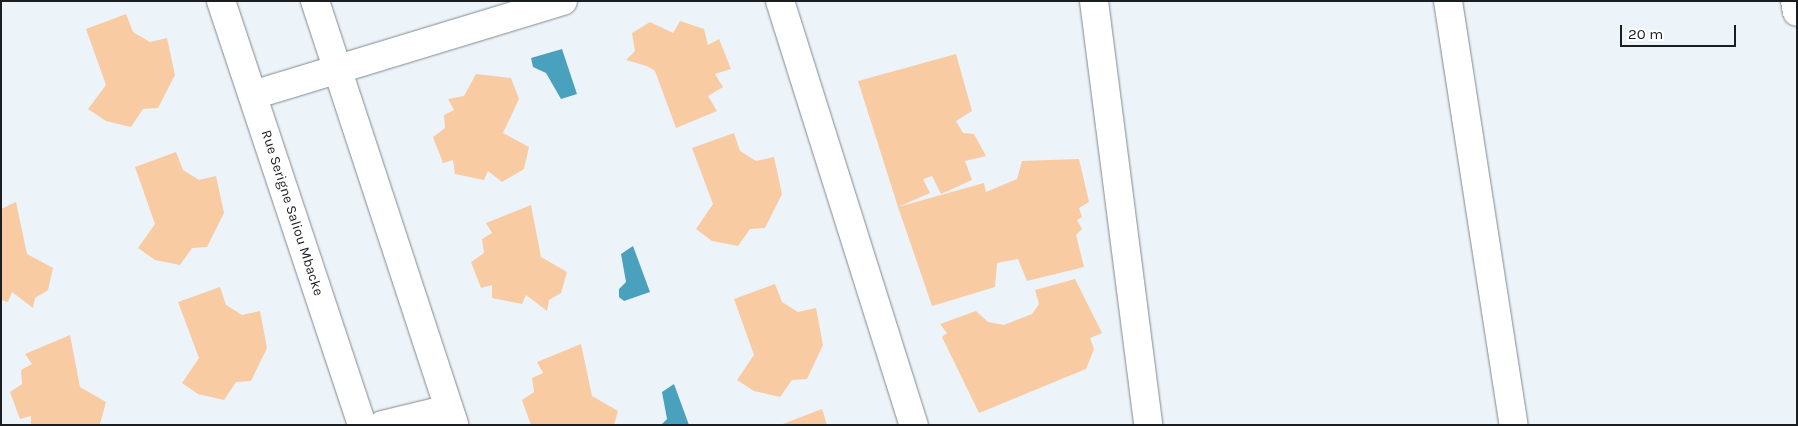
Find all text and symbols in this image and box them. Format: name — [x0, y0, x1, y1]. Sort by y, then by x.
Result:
scale bar — [1623, 15, 1739, 47]
text: 20 m — [1628, 25, 1663, 43]
street label: Rue Serigne Saliou Mbacke — [257, 128, 327, 298]

